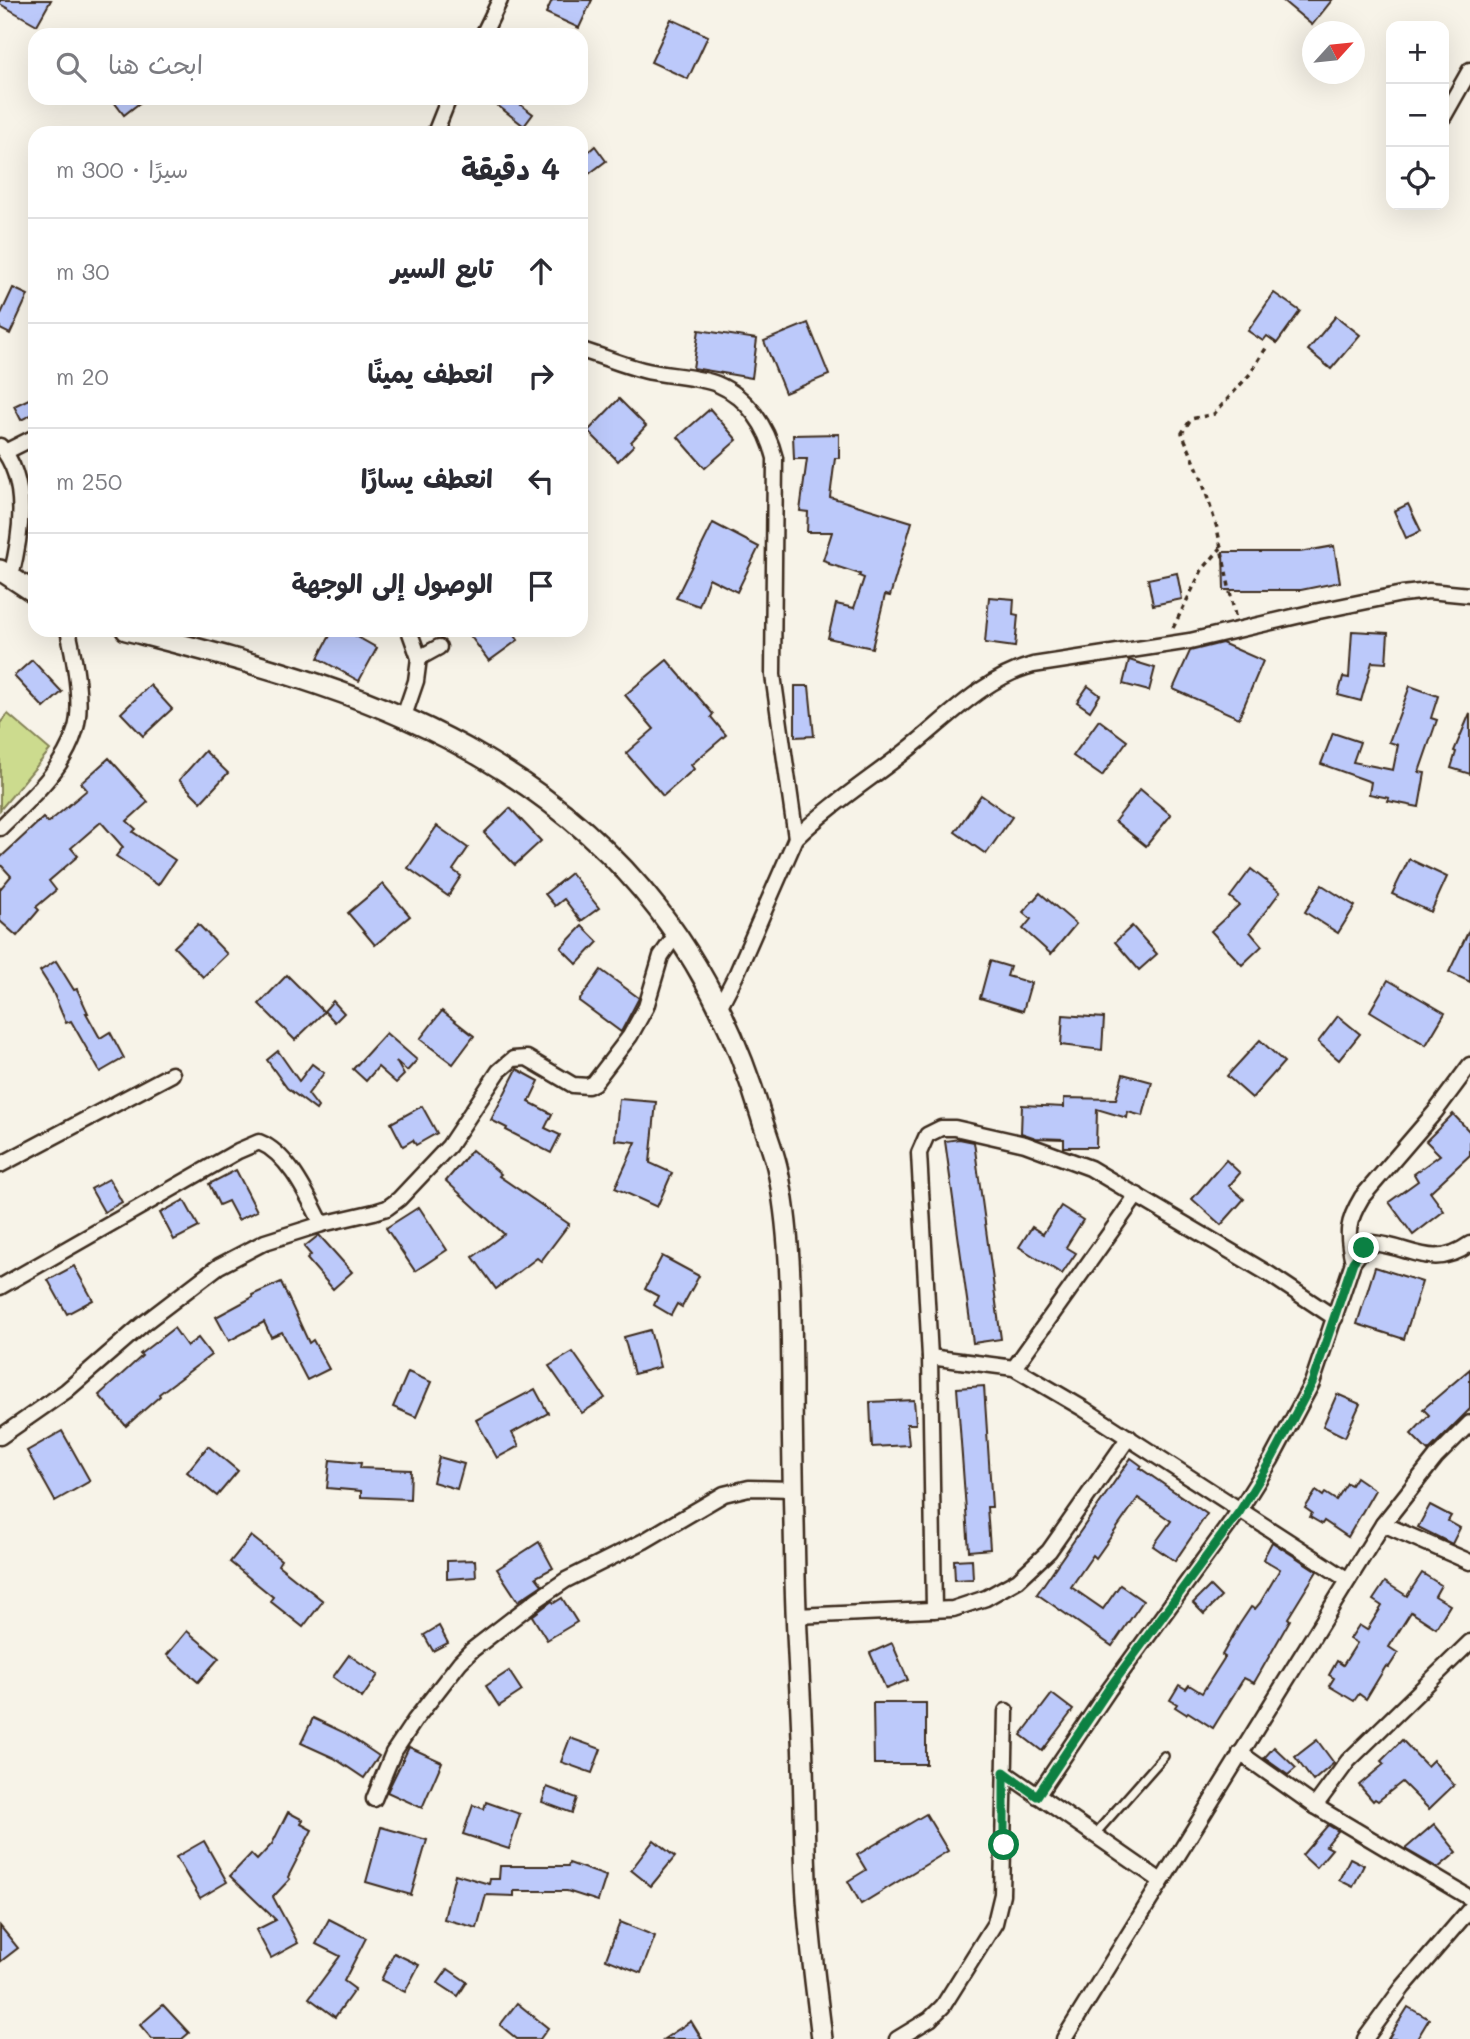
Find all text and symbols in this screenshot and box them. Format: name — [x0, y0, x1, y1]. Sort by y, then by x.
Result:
north arrow — [1302, 21, 1365, 84]
map controls — [1386, 21, 1449, 210]
button: + — [1386, 21, 1449, 84]
search box — [28, 28, 588, 105]
text: ابحث هنا — [108, 47, 203, 81]
icon: search — [52, 48, 90, 86]
button: − — [1386, 84, 1449, 147]
button: locate — [1386, 147, 1449, 210]
text: 4 دقيقة — [461, 148, 560, 188]
text: سيرًا · 300 m — [56, 154, 188, 184]
text: تابع السير — [391, 251, 493, 285]
icon: ahead — [522, 252, 560, 290]
text: 30 m — [56, 256, 109, 286]
text: انعطف يمينًا — [368, 356, 493, 390]
icon: right — [522, 357, 560, 395]
text: 20 m — [56, 361, 109, 391]
text: انعطف يسارًا — [361, 461, 493, 495]
icon: left — [522, 462, 560, 500]
text: 250 m — [56, 466, 122, 496]
text: الوصول إلى الوجهة — [291, 566, 493, 600]
icon: arrive — [522, 567, 560, 605]
route end — [1348, 1232, 1379, 1263]
route start — [988, 1829, 1019, 1860]

